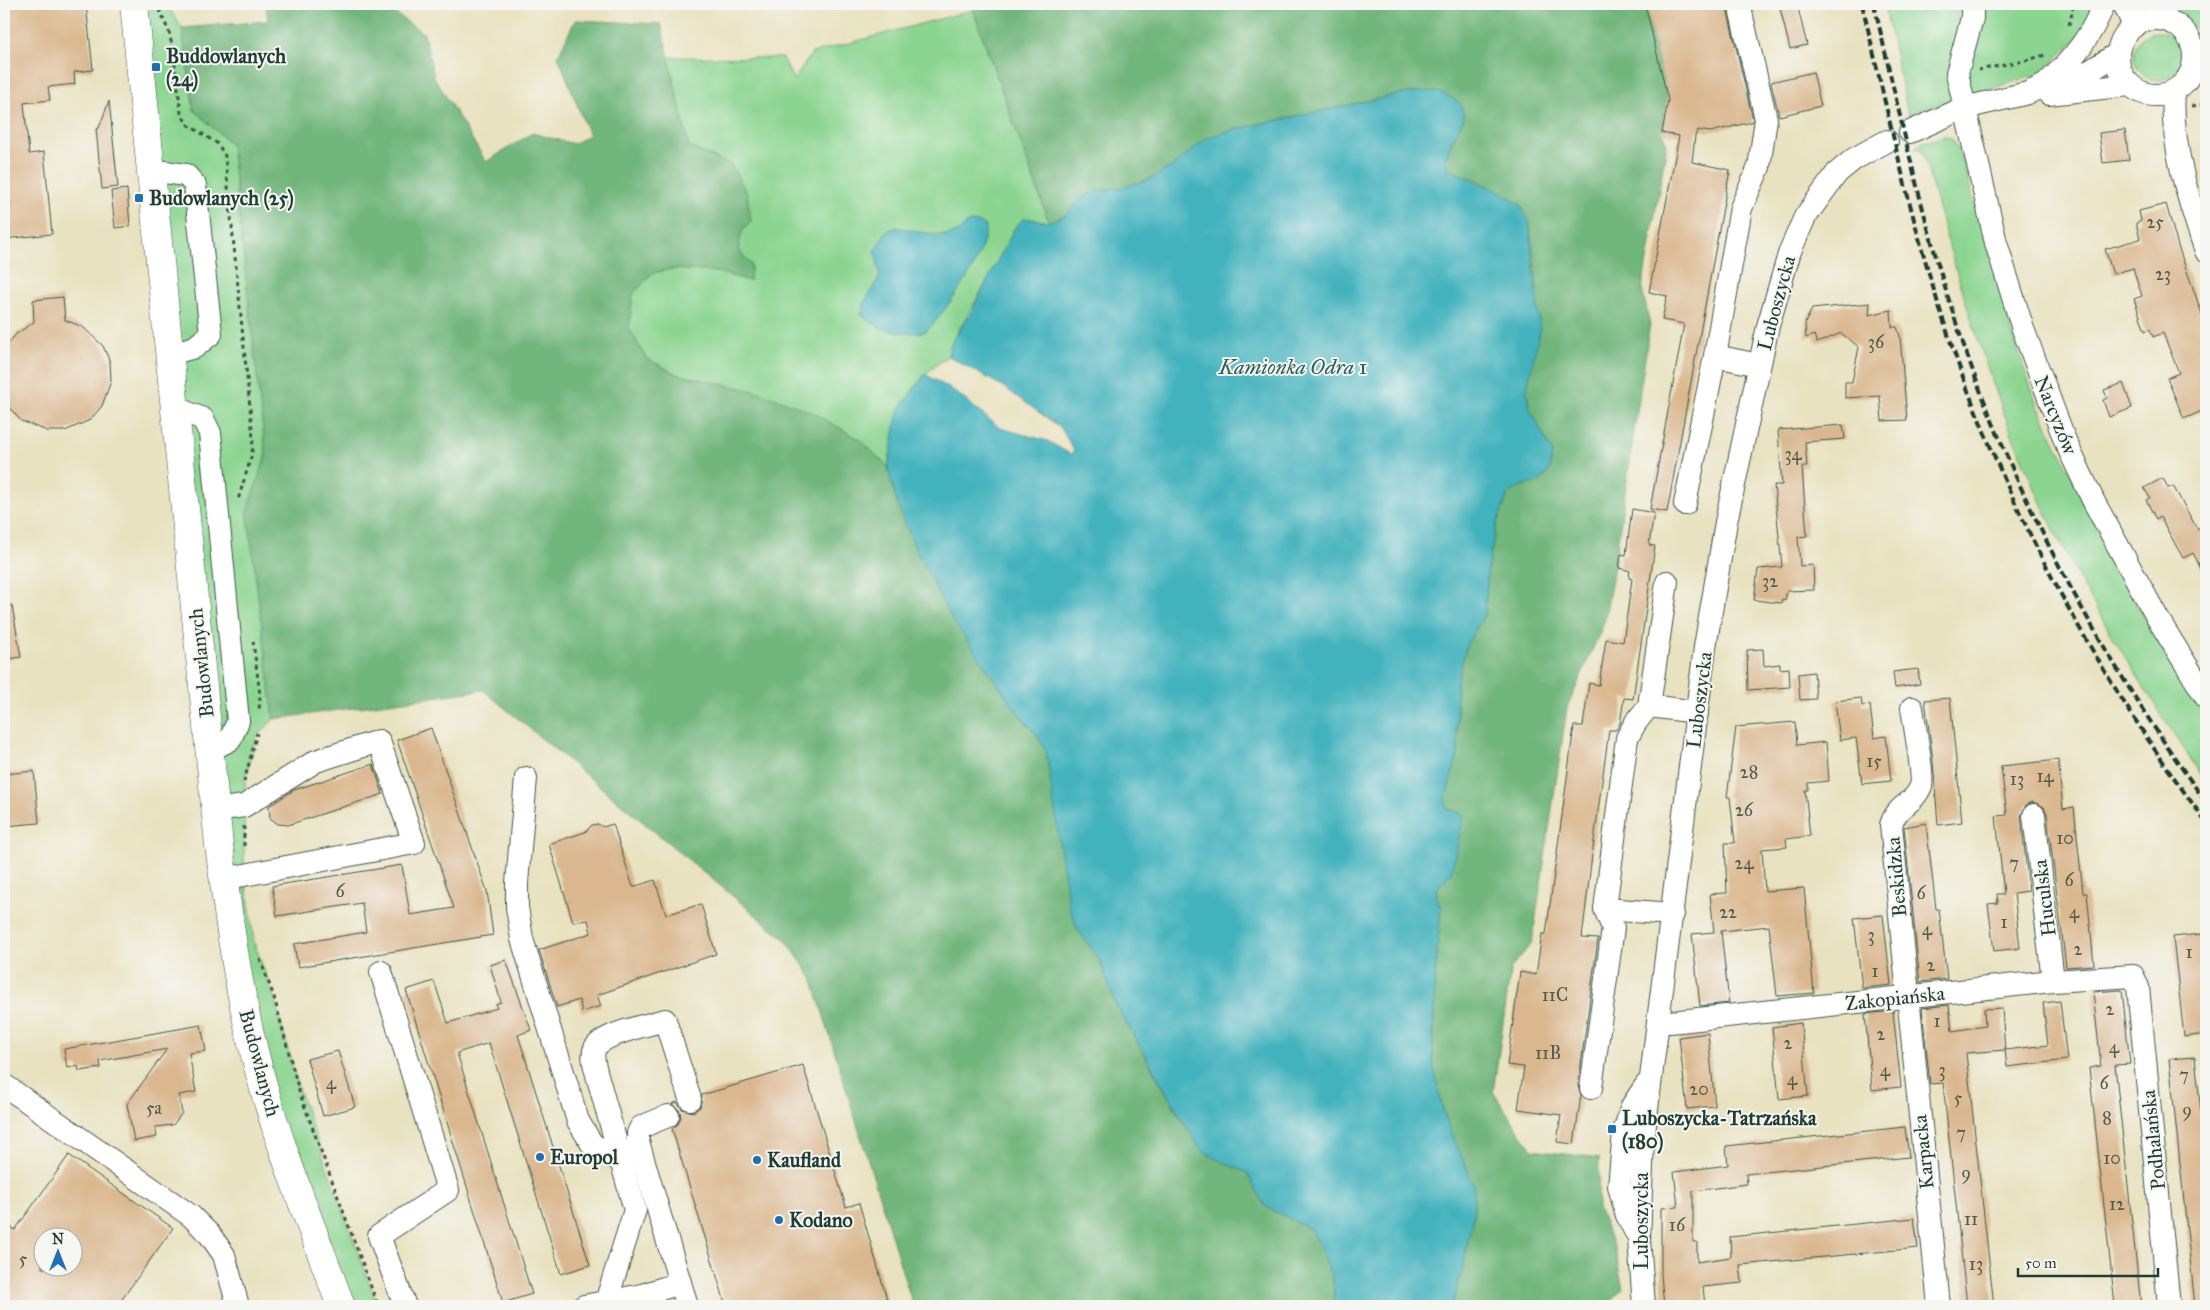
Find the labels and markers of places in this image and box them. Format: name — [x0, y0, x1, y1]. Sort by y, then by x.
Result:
place label: Buddowlanych (24) — [166, 44, 287, 92]
marker: Buddowlanych (24) — [150, 61, 162, 73]
place label: Budowlanych (25) — [149, 186, 294, 211]
marker: Budowlanych (25) — [133, 192, 145, 204]
place label: Luboszycka-Tatrzańska (180) — [1622, 1106, 1817, 1154]
marker: Luboszycka-Tatrzańska (180) — [1606, 1123, 1618, 1135]
place label: Europol — [550, 1145, 619, 1170]
place label: Kaufland — [767, 1148, 842, 1172]
marker: Europol — [534, 1151, 546, 1163]
marker: Kaufland — [751, 1154, 763, 1166]
place label: Kodano — [789, 1208, 853, 1232]
marker: Kodano — [773, 1214, 785, 1226]

